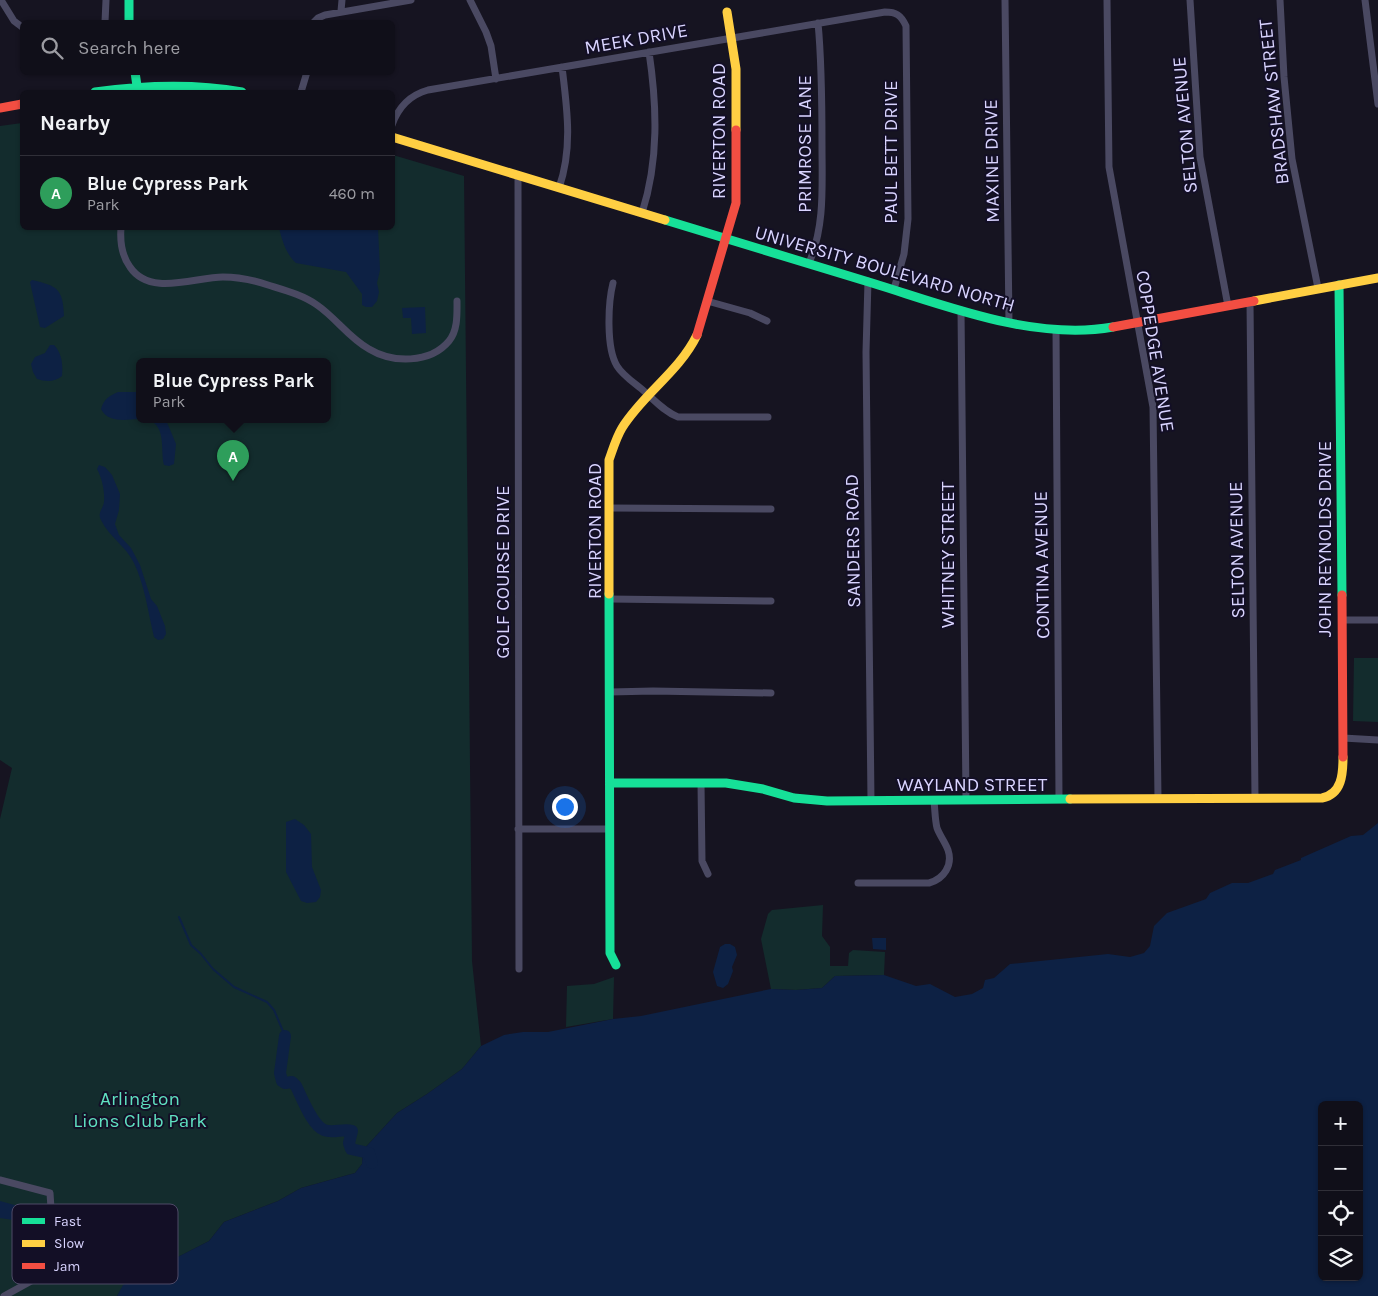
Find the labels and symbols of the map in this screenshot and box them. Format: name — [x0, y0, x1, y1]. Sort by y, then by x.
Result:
street label: BRADSHAW STREET — [1254, 17, 1294, 186]
street label: MEEK DRIVE — [583, 19, 689, 59]
street label: SELTON AVENUE — [1168, 56, 1202, 194]
street label: RIVERTON ROAD — [708, 63, 730, 199]
street label: PRIMROSE LANE — [794, 75, 816, 213]
street label: PAUL BETT DRIVE — [880, 80, 902, 224]
street label: MAXINE DRIVE — [980, 99, 1004, 223]
street label: UNIVERSITY BOULEVARD NORTH — [752, 221, 1017, 317]
street label: COPPEDGE AVENUE — [1131, 269, 1179, 434]
pin: A — [217, 440, 249, 481]
street label: JOHN REYNOLDS DRIVE — [1314, 441, 1336, 637]
street label: RIVERTON ROAD — [584, 463, 606, 599]
street label: SANDERS ROAD — [841, 474, 865, 608]
street label: WHITNEY STREET — [937, 481, 959, 628]
street label: SELTON AVENUE — [1225, 481, 1249, 619]
street label: GOLF COURSE DRIVE — [492, 485, 514, 659]
street label: CONTINA AVENUE — [1030, 491, 1054, 639]
street label: WAYLAND STREET — [897, 774, 1048, 796]
your location — [552, 794, 578, 820]
park label: Arlington Lions Club Park — [73, 1088, 207, 1132]
legend — [12, 1204, 178, 1284]
text: Fast — [54, 1213, 81, 1230]
text: Slow — [54, 1235, 84, 1252]
text: Jam — [54, 1258, 80, 1275]

